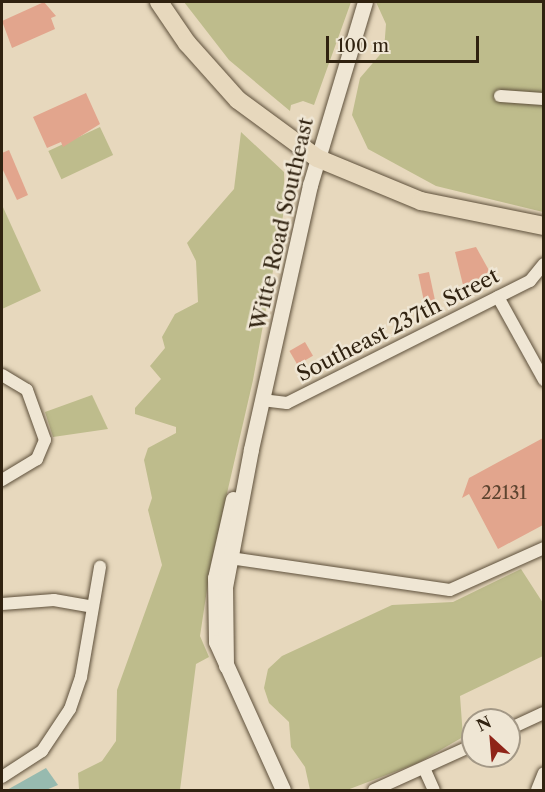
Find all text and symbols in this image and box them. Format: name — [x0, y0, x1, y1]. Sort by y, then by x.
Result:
scale bar — [329, 24, 482, 62]
text: 100 m — [337, 35, 389, 57]
street label: Witte Road Southeast — [245, 115, 319, 333]
street label: Southeast 237th Street — [293, 263, 503, 387]
house number: 22131 — [481, 482, 527, 504]
north arrow — [461, 708, 521, 768]
text: N — [473, 712, 495, 736]

